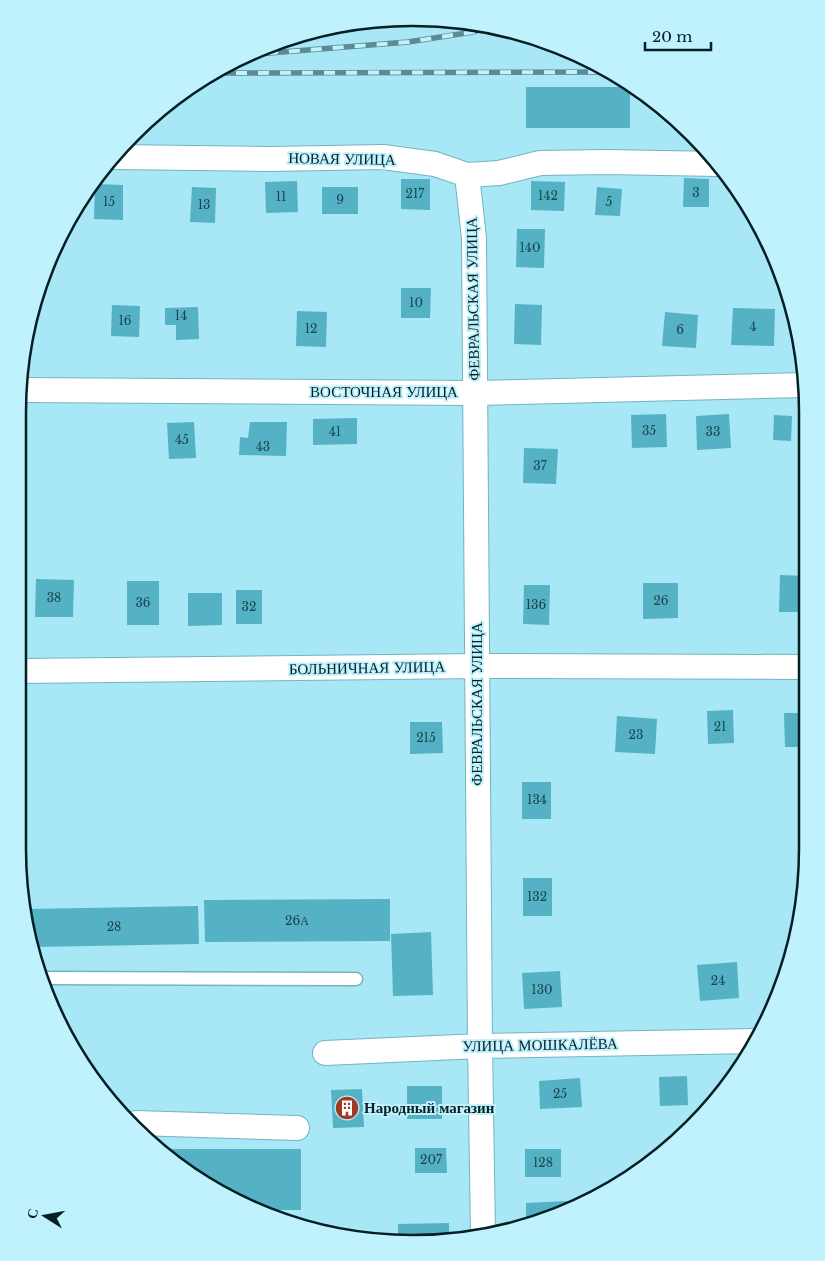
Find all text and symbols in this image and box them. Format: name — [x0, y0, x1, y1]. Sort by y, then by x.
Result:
scale bar — [645, 20, 711, 52]
text: 20 m — [652, 27, 692, 46]
street label: НОВАЯ УЛИЦА — [288, 148, 396, 169]
house number: 3 — [692, 185, 700, 200]
house number: 217 — [406, 186, 425, 201]
house number: 142 — [538, 188, 558, 203]
house number: 11 — [276, 189, 286, 204]
house number: 9 — [336, 192, 344, 207]
house number: 15 — [103, 194, 115, 209]
house number: 5 — [606, 194, 613, 209]
house number: 13 — [198, 197, 210, 212]
street label: ФЕВРАЛЬСКАЯ УЛИЦА — [462, 217, 483, 381]
house number: 140 — [520, 240, 540, 255]
house number: 10 — [409, 295, 423, 310]
house number: 14 — [175, 308, 187, 323]
house number: 16 — [118, 313, 132, 328]
house number: 4 — [749, 319, 757, 334]
house number: 12 — [305, 321, 317, 336]
house number: 6 — [676, 322, 684, 337]
street label: ВОСТОЧНАЯ УЛИЦА — [310, 382, 458, 401]
house number: 35 — [642, 423, 656, 438]
house number: 41 — [329, 424, 341, 439]
house number: 33 — [706, 424, 720, 439]
house number: 45 — [175, 432, 189, 447]
house number: 43 — [256, 439, 270, 454]
house number: 37 — [533, 458, 548, 473]
house number: 38 — [47, 590, 61, 605]
house number: 26 — [653, 593, 669, 608]
house number: 36 — [135, 595, 151, 610]
house number: 136 — [526, 597, 547, 612]
house number: 32 — [242, 599, 256, 614]
street label: ФЕВРАЛЬСКАЯ УЛИЦА — [467, 622, 486, 786]
street label: БОЛЬНИЧНАЯ УЛИЦА — [289, 657, 445, 678]
house number: 21 — [714, 719, 726, 734]
house number: 23 — [629, 727, 643, 742]
house number: 215 — [416, 730, 436, 745]
house number: 134 — [527, 792, 547, 807]
house number: 132 — [527, 889, 547, 904]
house number: 26А — [285, 913, 309, 928]
house number: 28 — [107, 919, 121, 934]
house number: 24 — [711, 973, 725, 988]
house number: 130 — [531, 982, 553, 997]
street label: УЛИЦА МОШКАЛЁВА — [462, 1034, 618, 1055]
house number: 25 — [553, 1086, 567, 1101]
building icon: Народный магазин — [334, 1095, 360, 1121]
place label: Народный магазин — [364, 1098, 495, 1117]
house number: 207 — [420, 1152, 443, 1167]
house number: 128 — [533, 1155, 553, 1170]
north arrow — [20, 1191, 70, 1241]
text: С — [22, 1207, 42, 1220]

